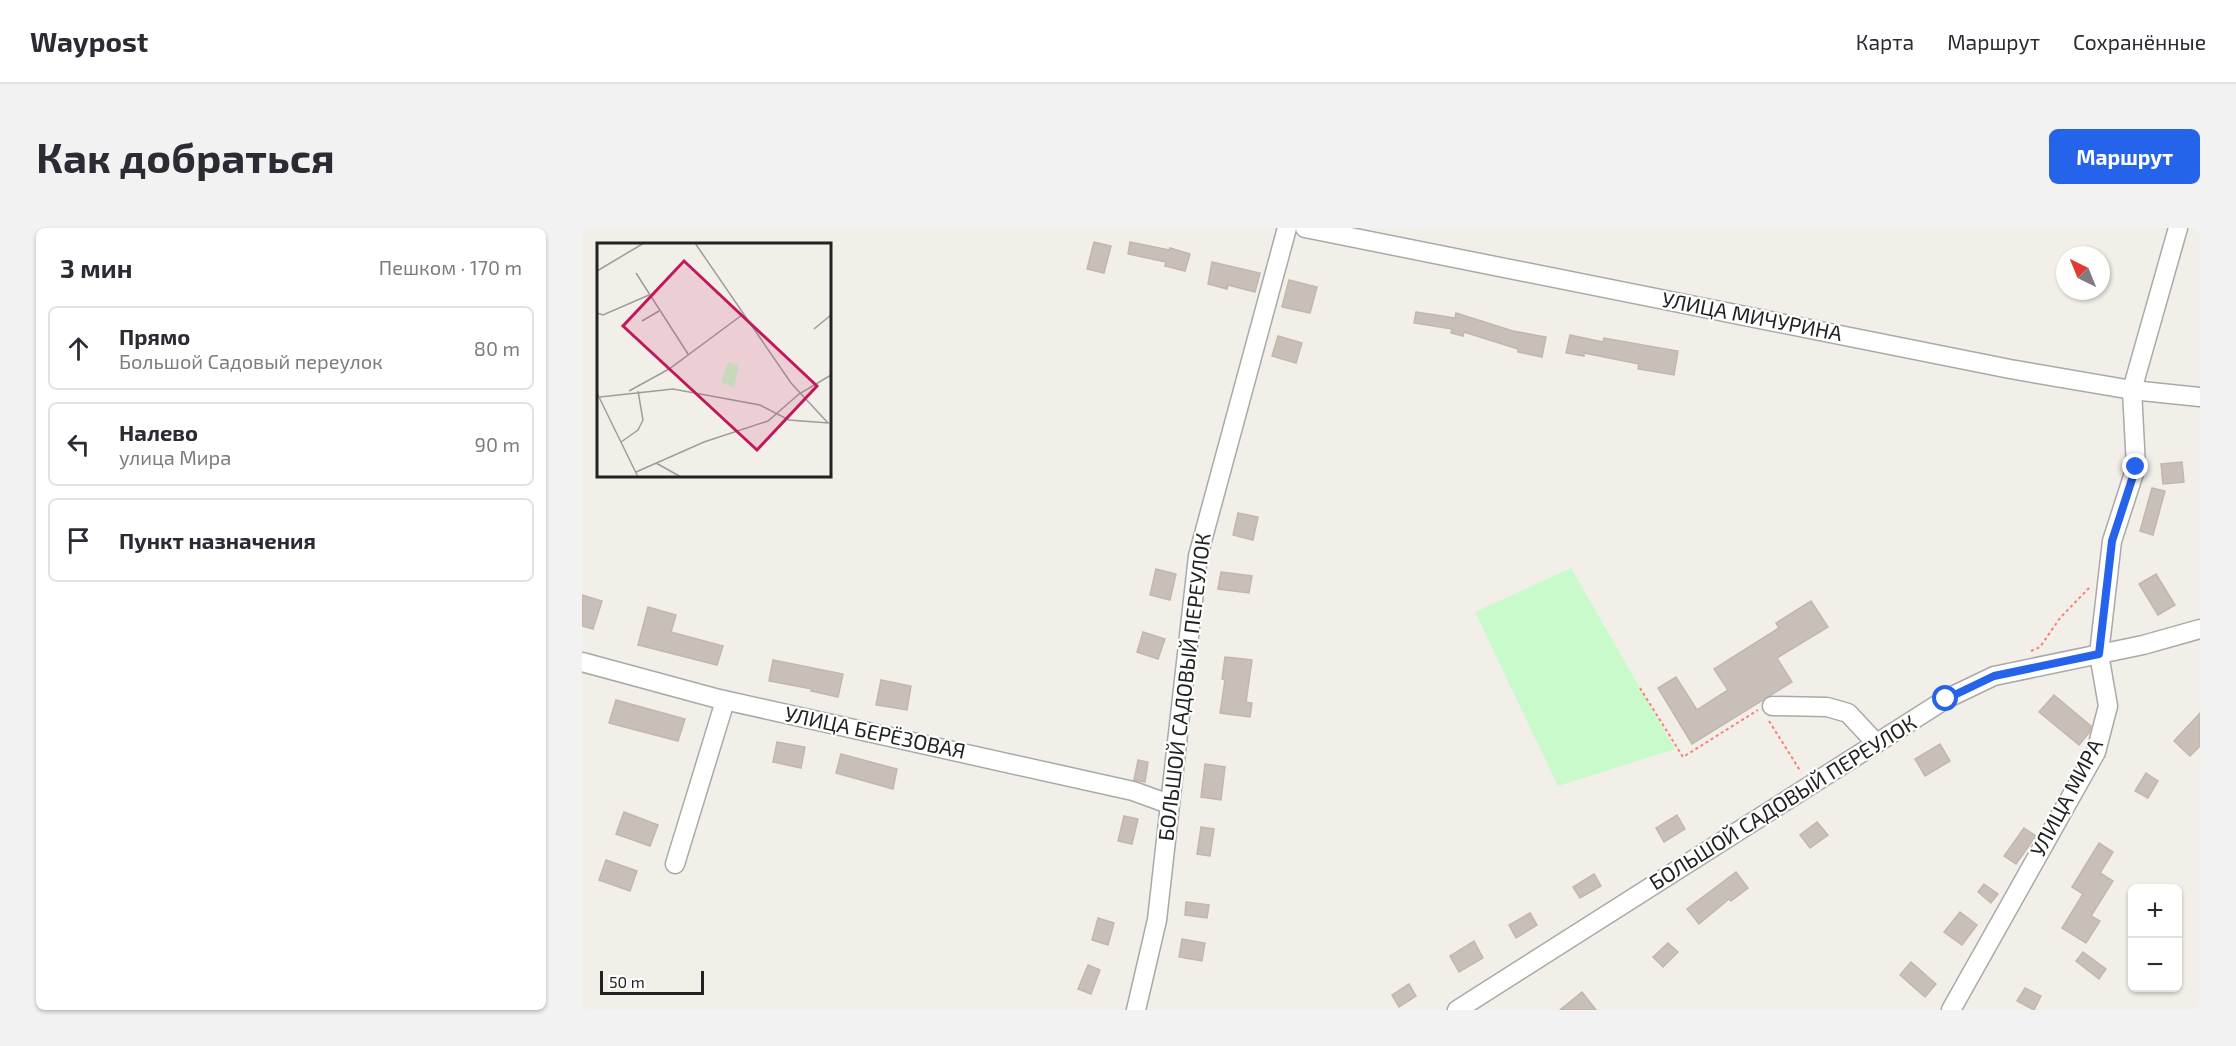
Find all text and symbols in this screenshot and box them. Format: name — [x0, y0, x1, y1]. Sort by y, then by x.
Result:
text: Waypost — [30, 24, 148, 58]
text: Карта — [1856, 29, 1914, 54]
text: Маршрут — [1947, 29, 2040, 54]
text: Сохранённые — [2073, 29, 2206, 54]
button: Маршрут — [2049, 129, 2200, 184]
text: Как добраться — [36, 131, 335, 181]
inset map — [597, 243, 831, 477]
north arrow — [2056, 246, 2110, 300]
text: 3 мин — [60, 252, 132, 283]
text: Пешком · 170 m — [379, 255, 522, 279]
street label: УЛИЦА МИЧУРИНА — [1660, 286, 1845, 345]
text: Прямо — [119, 323, 190, 349]
icon: ahead — [62, 332, 95, 365]
text: 80 m — [474, 336, 520, 360]
text: Большой Садовый переулок — [119, 349, 383, 373]
text: Налево — [119, 419, 198, 445]
icon: left — [62, 428, 95, 461]
text: 90 m — [475, 432, 520, 456]
text: улица Мира — [119, 445, 231, 469]
route end — [2122, 453, 2148, 479]
icon: arrive — [62, 524, 95, 557]
text: Пункт назначения — [119, 527, 316, 553]
street label: БОЛЬШОЙ САДОВЫЙ ПЕРЕУЛОК — [1152, 531, 1215, 842]
route start — [1932, 685, 1958, 711]
street label: УЛИЦА БЕРЁЗОВАЯ — [783, 700, 968, 763]
street label: БОЛЬШОЙ САДОВЫЙ ПЕРЕУЛОК — [1644, 709, 1920, 894]
street label: УЛИЦА МИРА — [2024, 734, 2107, 860]
map controls — [2128, 884, 2182, 992]
button: + — [2128, 884, 2182, 938]
button: − — [2128, 938, 2182, 992]
scale bar — [600, 968, 704, 996]
text: 50 m — [609, 972, 645, 991]

